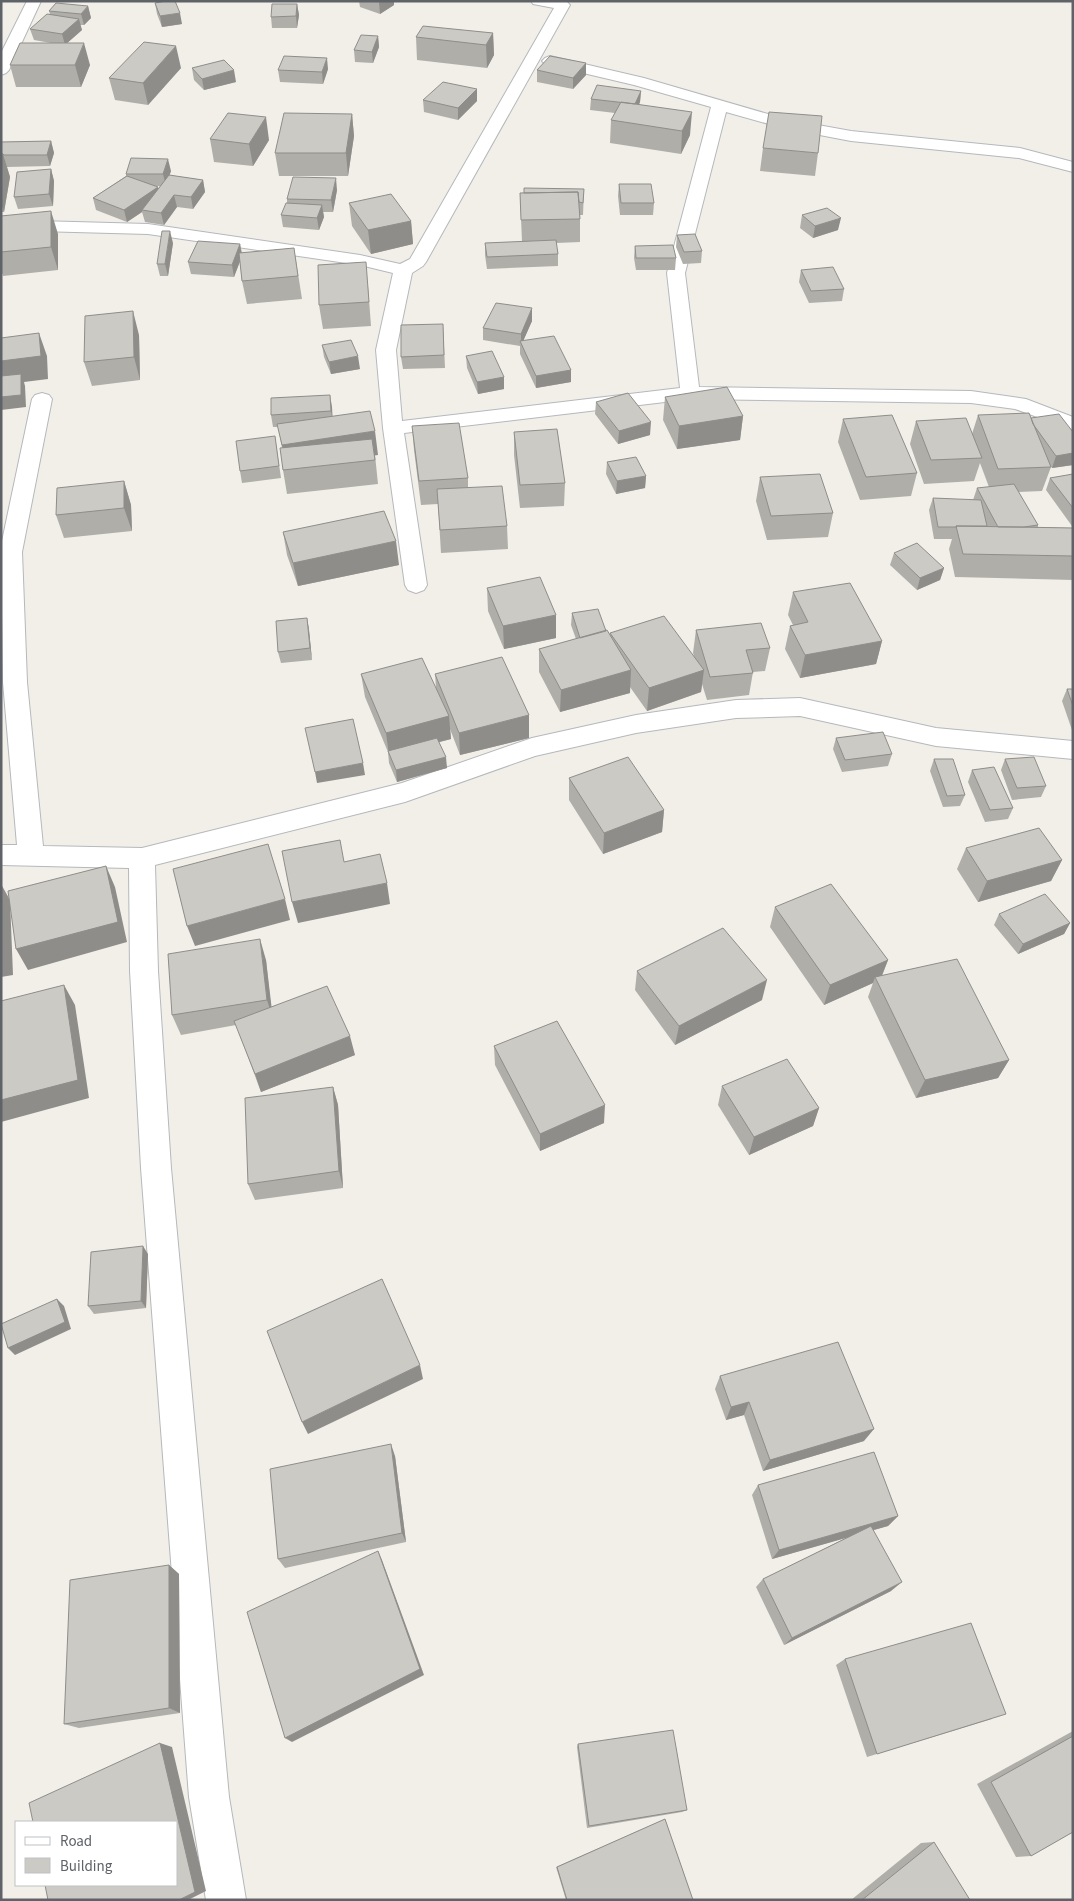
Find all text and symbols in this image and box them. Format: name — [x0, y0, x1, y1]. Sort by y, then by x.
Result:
legend — [15, 1821, 178, 1886]
text: Road — [60, 1831, 92, 1852]
text: Building — [60, 1856, 113, 1877]

